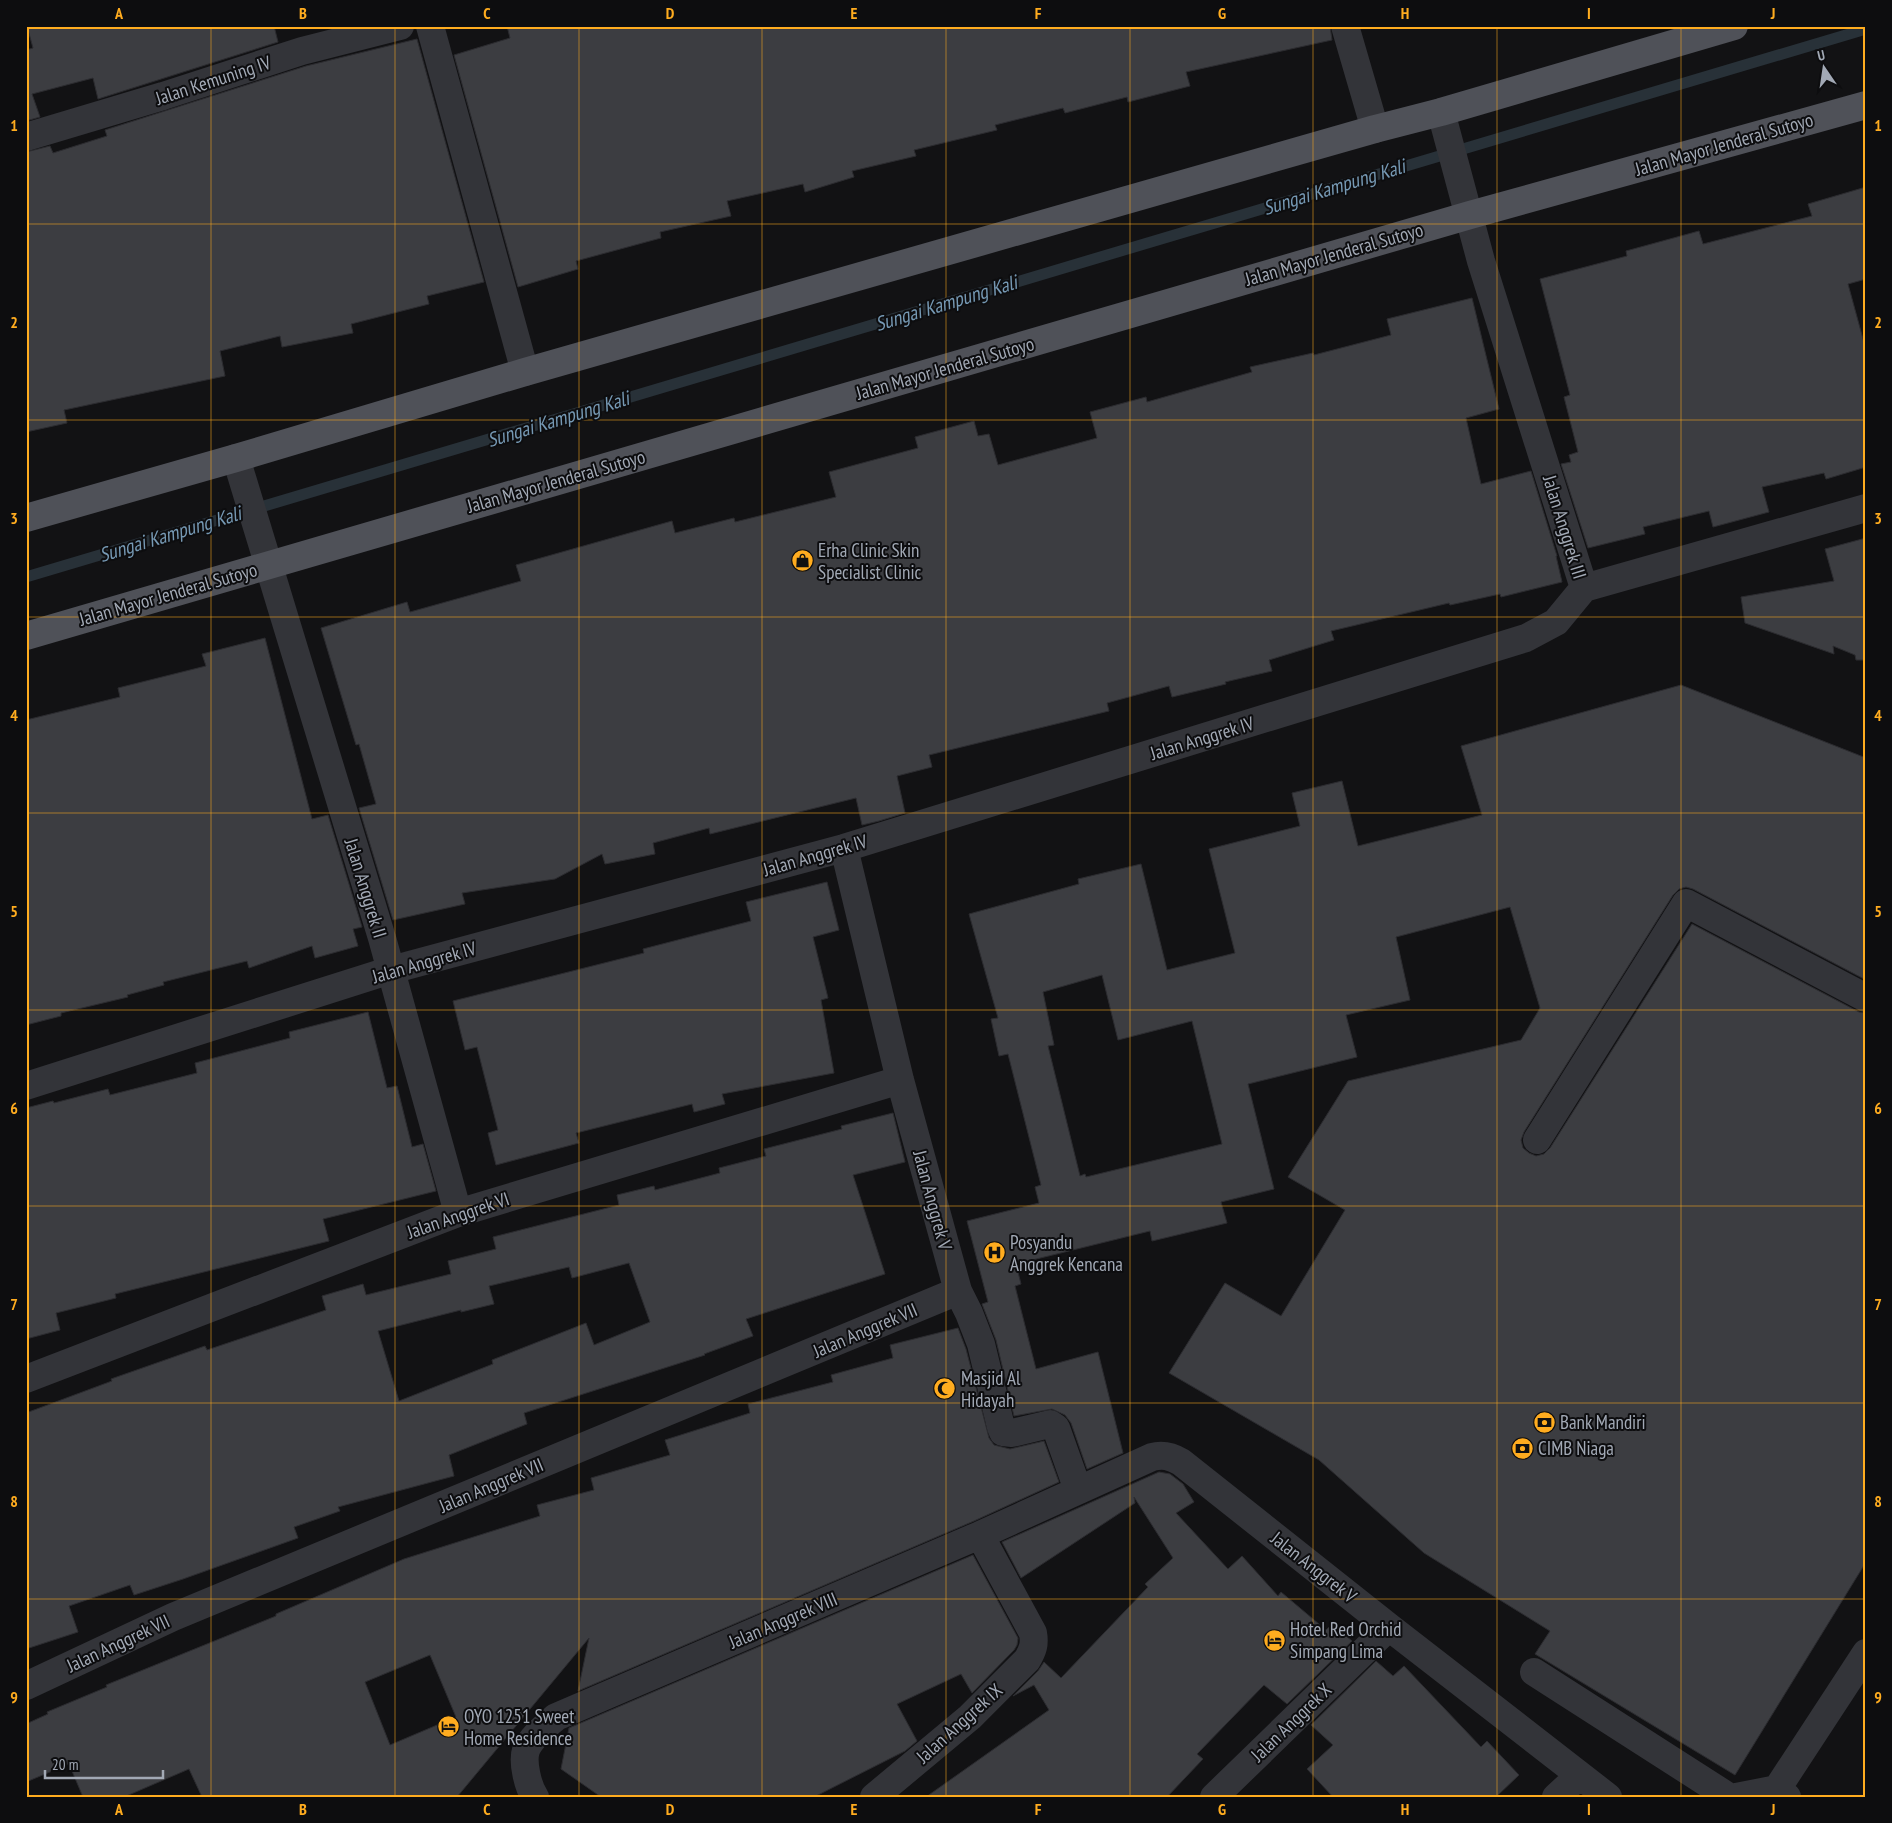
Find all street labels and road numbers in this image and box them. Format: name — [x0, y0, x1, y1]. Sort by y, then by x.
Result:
street label: Jalan Kemuning IV — [151, 50, 274, 110]
street label: Jalan Mayor Jenderal Sutoyo — [1631, 107, 1816, 181]
street label: Jalan Mayor Jenderal Sutoyo — [1241, 217, 1426, 291]
street label: Jalan Mayor Jenderal Sutoyo — [852, 331, 1037, 405]
street label: Jalan Mayor Jenderal Sutoyo — [463, 444, 648, 518]
street label: Jalan Anggrek III — [1538, 471, 1592, 582]
street label: Jalan Mayor Jenderal Sutoyo — [75, 557, 260, 631]
street label: Jalan Anggrek IV — [1146, 711, 1257, 765]
street label: Jalan Anggrek IV — [759, 829, 870, 882]
street label: Jalan Anggrek II — [339, 834, 392, 941]
street label: Jalan Anggrek IV — [368, 936, 479, 989]
street label: Jalan Anggrek V — [908, 1147, 958, 1253]
street label: Jalan Anggrek VI — [403, 1186, 512, 1244]
street label: Jalan Anggrek VII — [808, 1297, 921, 1363]
street label: Jalan Anggrek VII — [434, 1452, 547, 1518]
street label: Jalan Anggrek V — [1266, 1525, 1362, 1608]
street label: Jalan Anggrek VIII — [724, 1586, 841, 1654]
street label: Jalan Anggrek VII — [62, 1609, 173, 1678]
street label: Jalan Anggrek X — [1245, 1677, 1337, 1767]
street label: Jalan Anggrek IX — [910, 1678, 1007, 1769]

